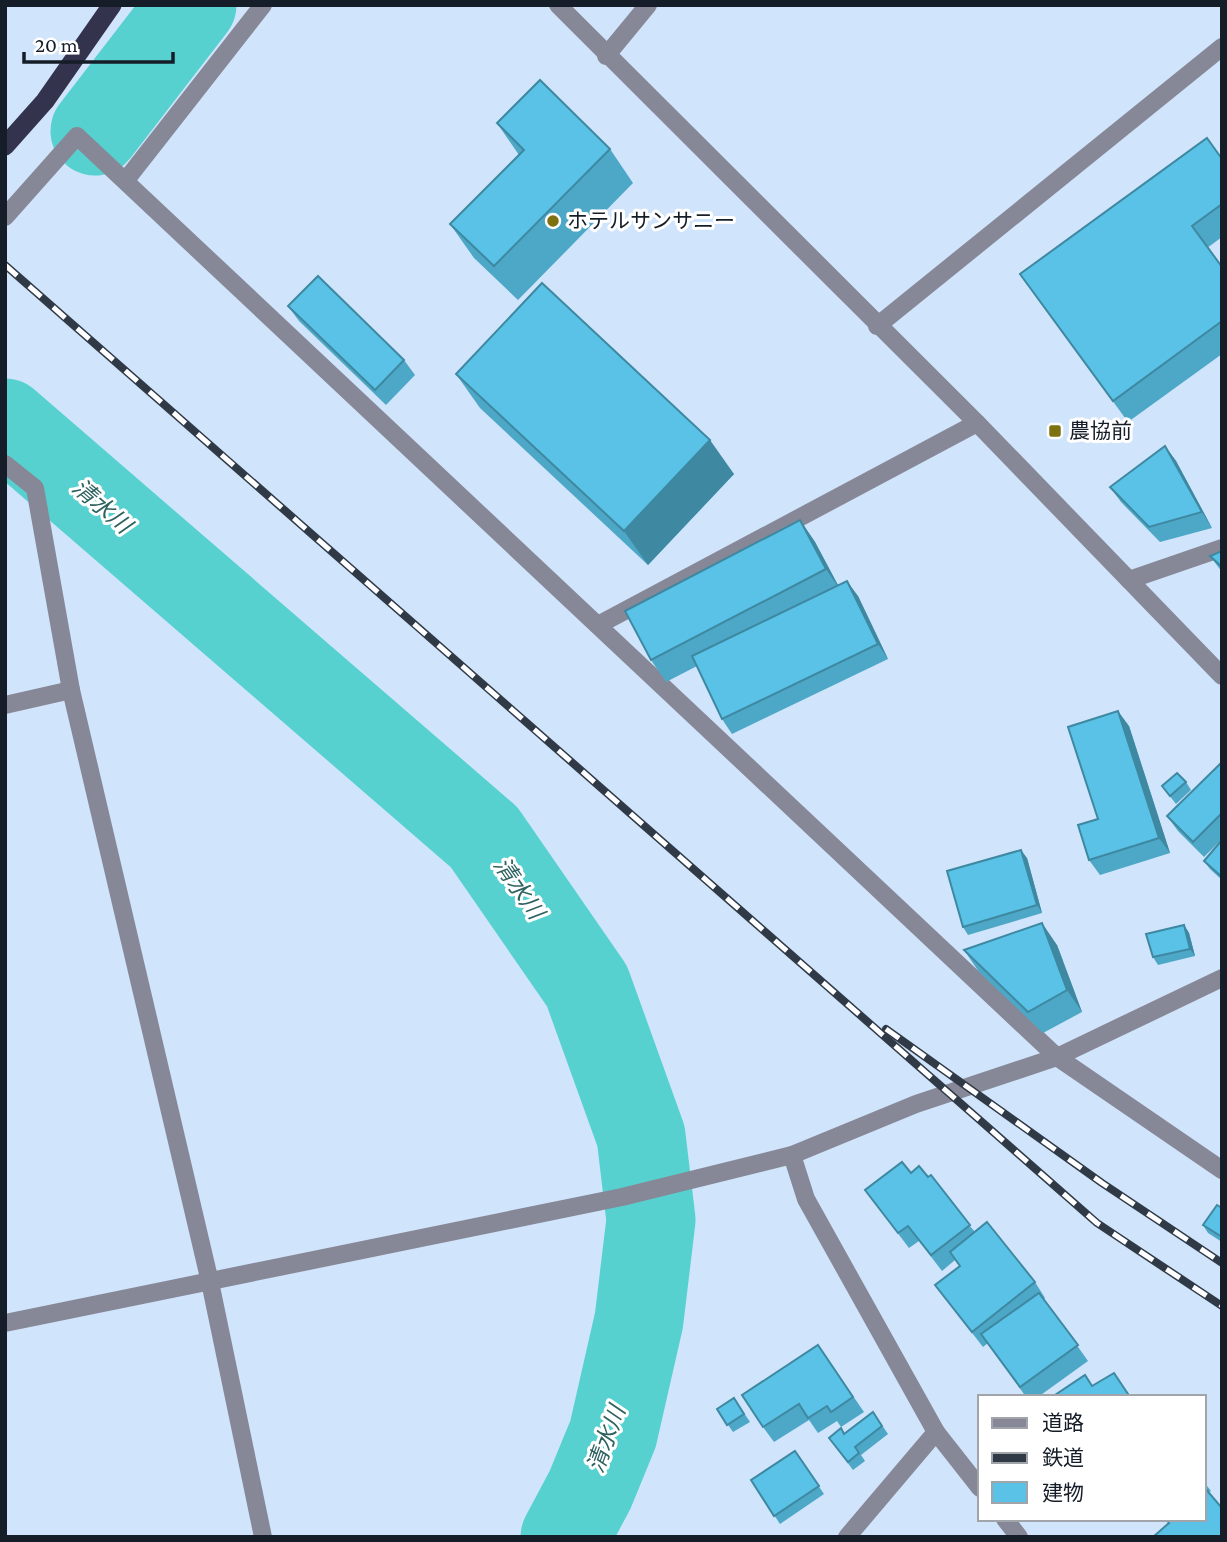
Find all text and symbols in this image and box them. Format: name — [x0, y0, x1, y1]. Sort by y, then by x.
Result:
scale bar — [24, 21, 173, 65]
text: 20 m — [35, 33, 78, 57]
place label: ホテルサンサニー — [567, 209, 735, 233]
marker: ホテルサンサニー — [545, 213, 561, 229]
place label: 農協前 — [1069, 419, 1132, 443]
marker: 農協前 — [1047, 423, 1063, 439]
water label: 清水川 — [67, 474, 139, 540]
water label: 清水川 — [489, 852, 551, 926]
legend — [978, 1395, 1206, 1521]
water label: 清水川 — [582, 1399, 631, 1476]
text: 道路 — [1042, 1411, 1084, 1435]
text: 鉄道 — [1042, 1446, 1084, 1470]
text: 建物 — [1042, 1481, 1084, 1505]

